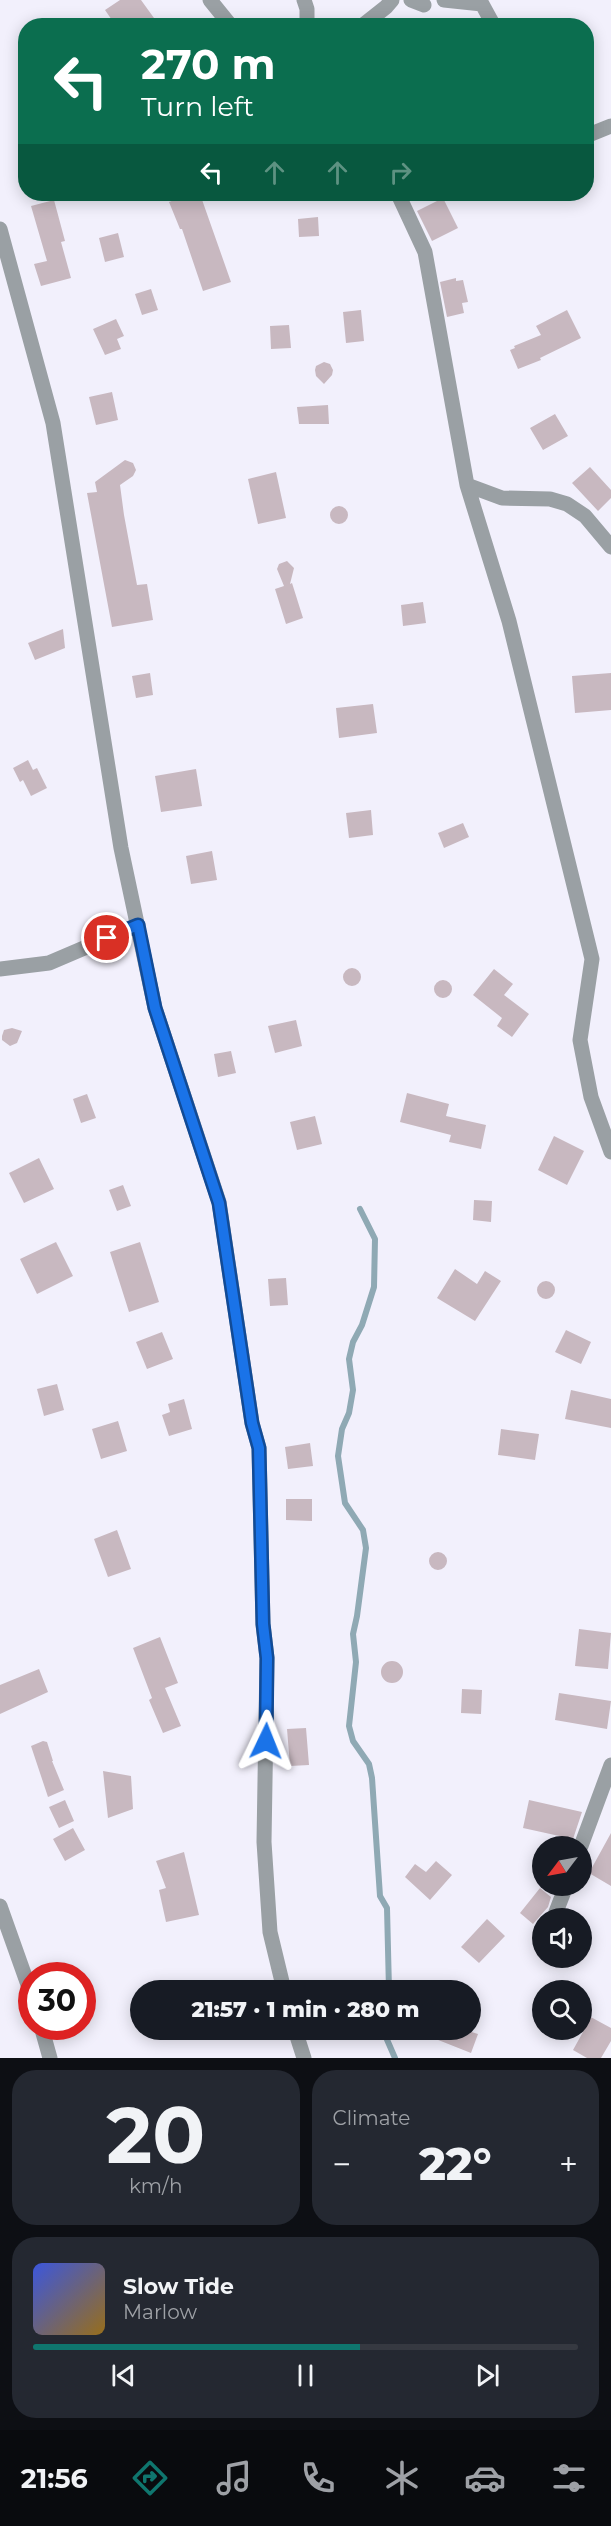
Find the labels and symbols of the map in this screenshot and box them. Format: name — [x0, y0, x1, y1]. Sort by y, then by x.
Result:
pin — [81, 912, 132, 963]
position arrow — [234, 1709, 298, 1773]
north arrow — [532, 1836, 592, 1896]
speed limit sign: 30 — [18, 1962, 96, 2040]

